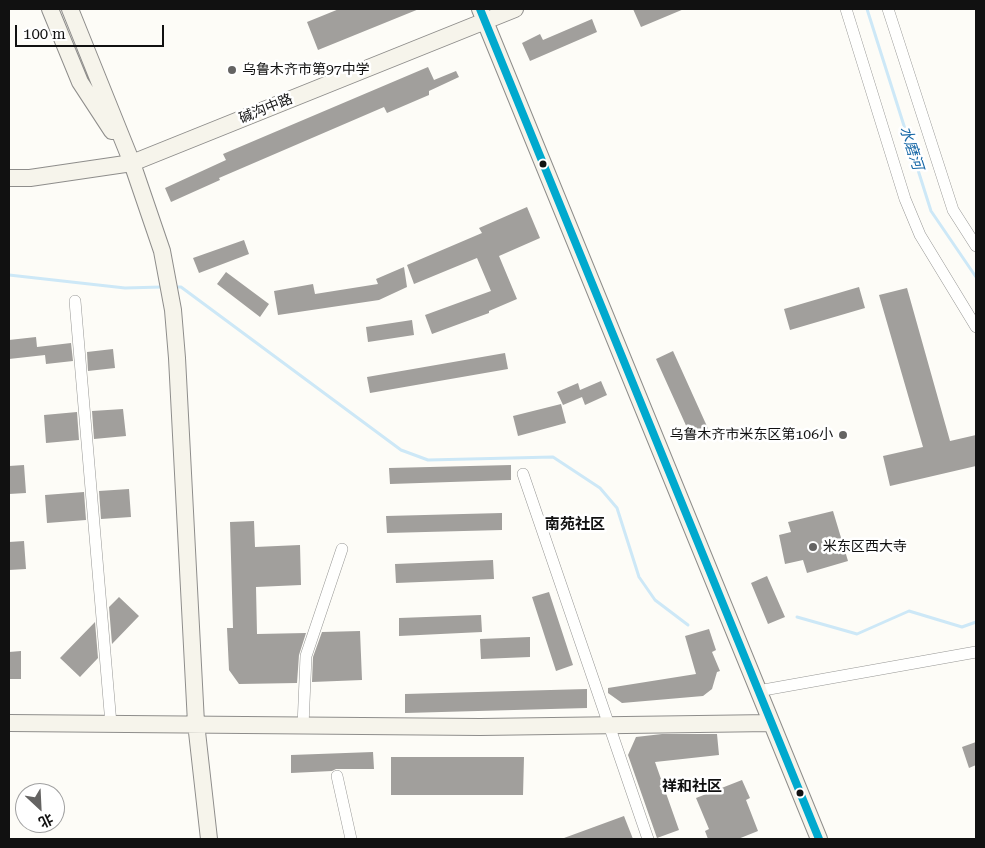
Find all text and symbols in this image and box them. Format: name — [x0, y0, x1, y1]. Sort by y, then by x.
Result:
scale bar — [18, 15, 166, 47]
text: 100 m — [23, 25, 66, 43]
place label: 乌鲁木齐市第97中学 — [242, 62, 370, 78]
marker: 乌鲁木齐市第97中学 — [226, 64, 238, 76]
street label: 碱沟中路 — [237, 91, 295, 127]
water label: 水磨河 — [895, 124, 927, 172]
unlabelled marker — [538, 159, 548, 169]
place label: 乌鲁木齐市米东区第106小 — [669, 427, 833, 443]
marker: 乌鲁木齐市米东区第106小 — [837, 429, 849, 441]
district label: 南苑社区 — [545, 516, 605, 534]
place label: 米东区西大寺 — [823, 539, 907, 555]
marker: 米东区西大寺 — [807, 541, 819, 553]
district label: 祥和社区 — [662, 778, 722, 796]
north arrow — [15, 783, 65, 833]
unlabelled marker — [795, 788, 805, 798]
text: 北 — [36, 810, 56, 831]

